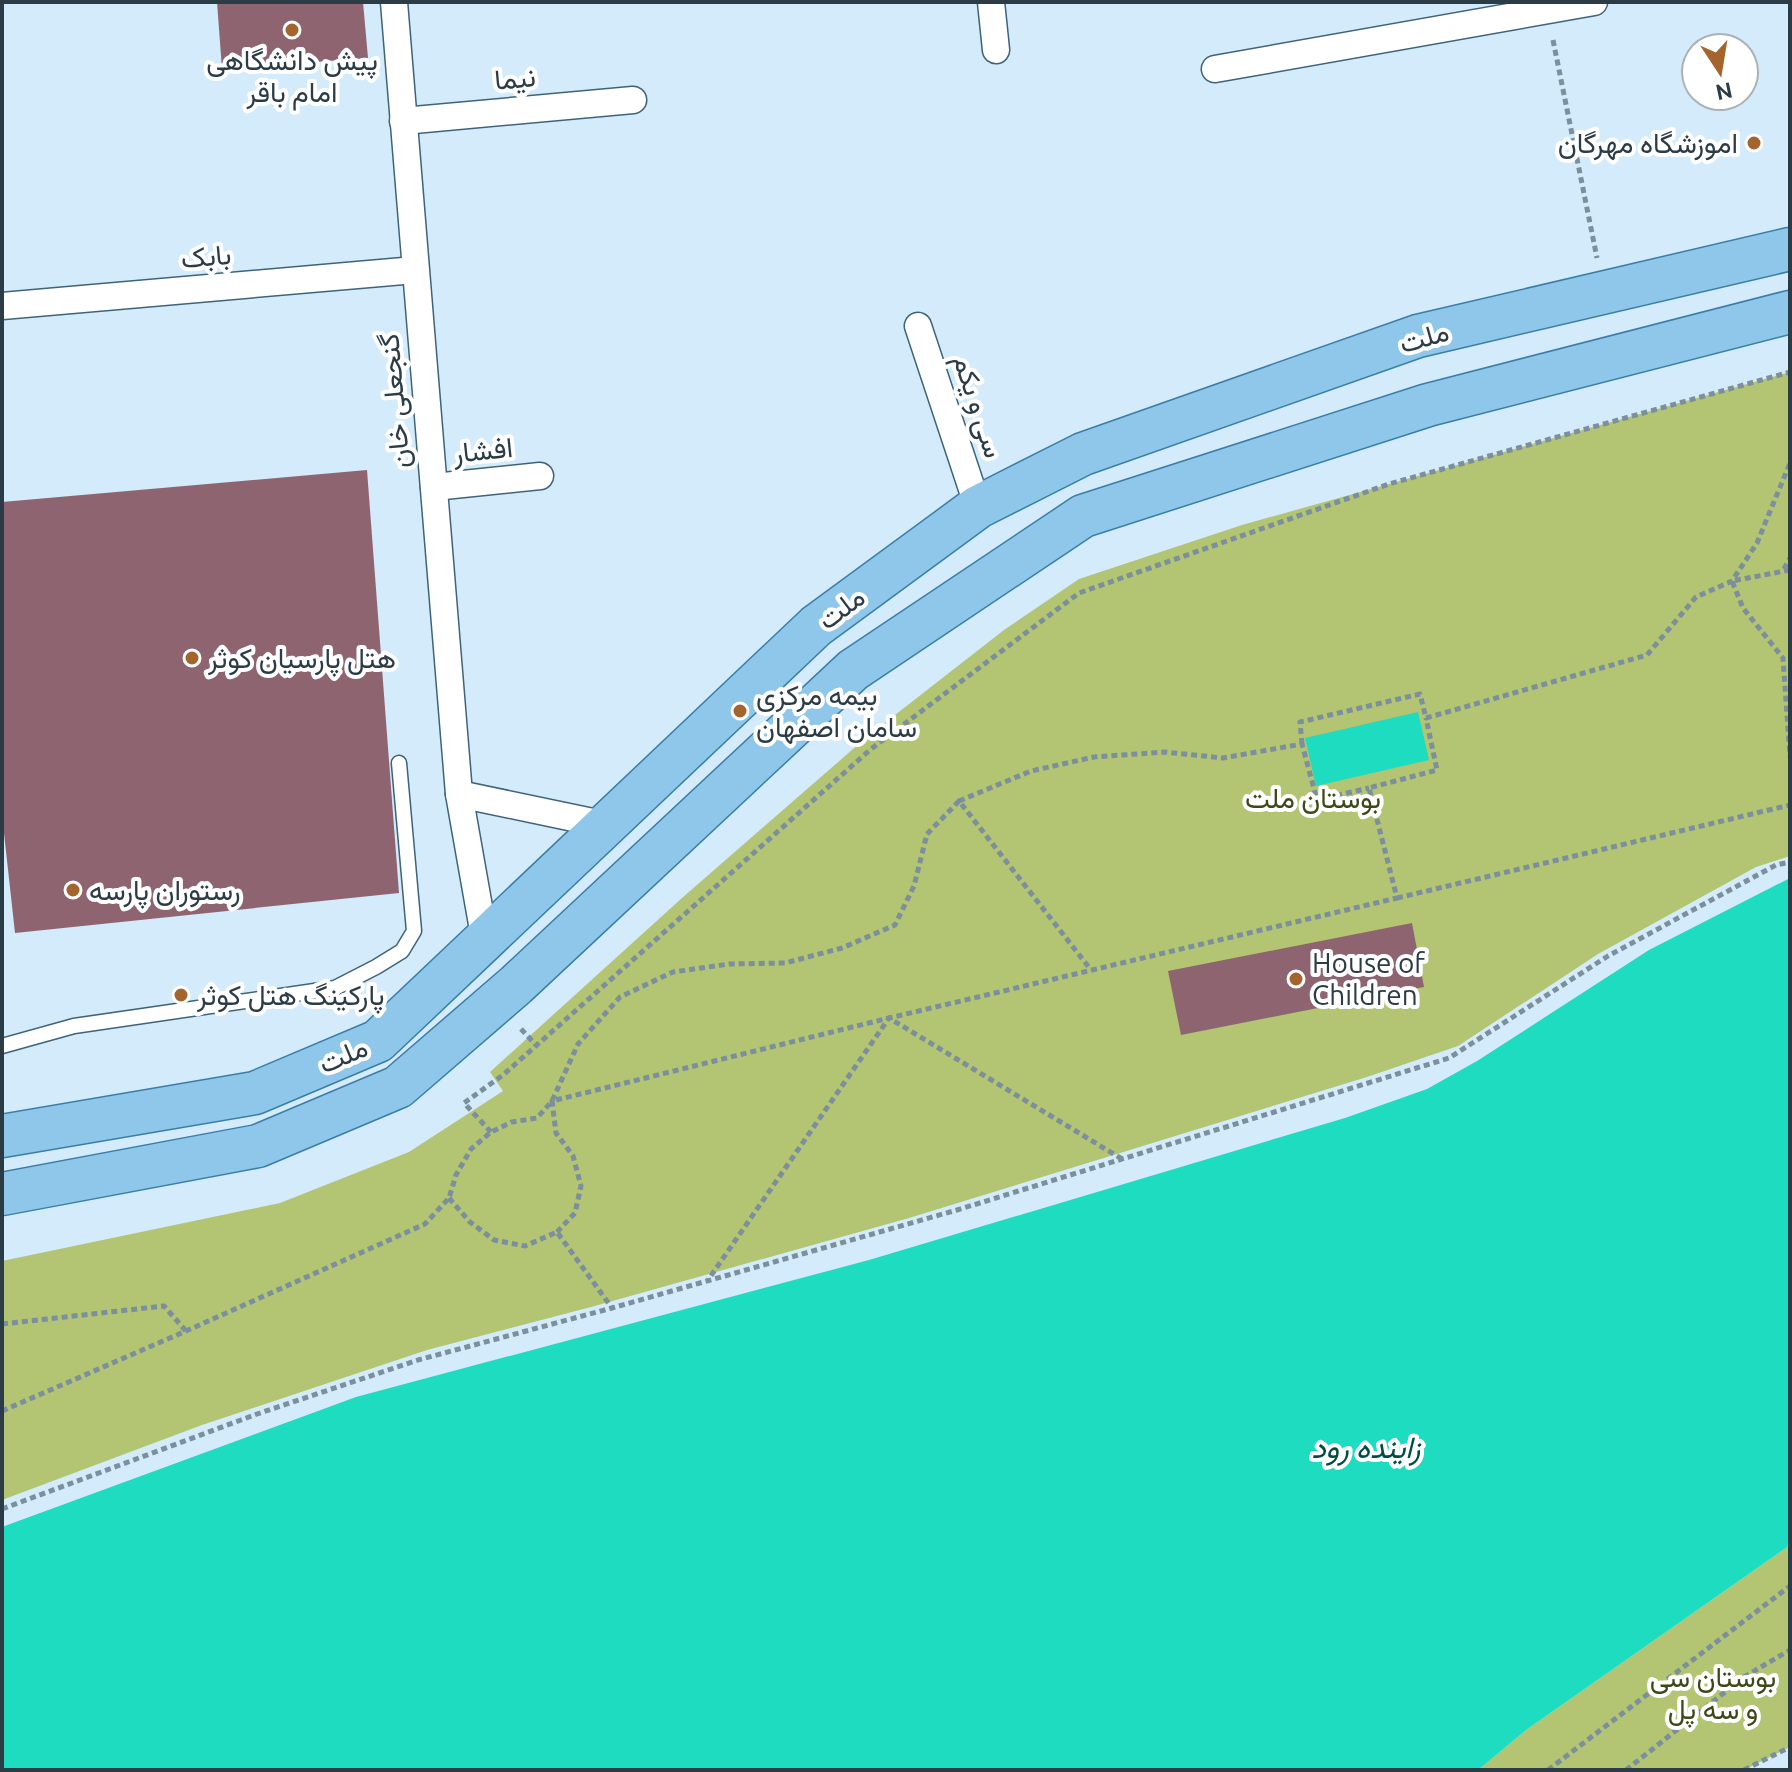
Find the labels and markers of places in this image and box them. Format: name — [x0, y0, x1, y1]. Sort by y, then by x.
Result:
marker: پیش دانشگاهی امام باقر — [283, 21, 301, 39]
place label: پیش دانشگاهی امام باقر — [206, 44, 378, 111]
place label: اموزشگاه مهرگان — [1558, 127, 1738, 161]
marker: اموزشگاه مهرگان — [1745, 134, 1763, 152]
place label: هتل پارسیان کوثر — [207, 642, 396, 677]
marker: هتل پارسیان کوثر — [183, 649, 201, 667]
place label: بیمه مرکزی سامان اصفهان — [756, 679, 917, 745]
marker: بیمه مرکزی سامان اصفهان — [731, 702, 749, 720]
place label: رستوران پارسه — [89, 874, 241, 909]
marker: رستوران پارسه — [64, 881, 82, 899]
place label: House of Children — [1312, 947, 1425, 1010]
marker: House of Children — [1287, 970, 1305, 988]
place label: پارکینگ هتل کوثر — [196, 979, 384, 1014]
marker: پارکینگ هتل کوثر — [172, 986, 190, 1004]

